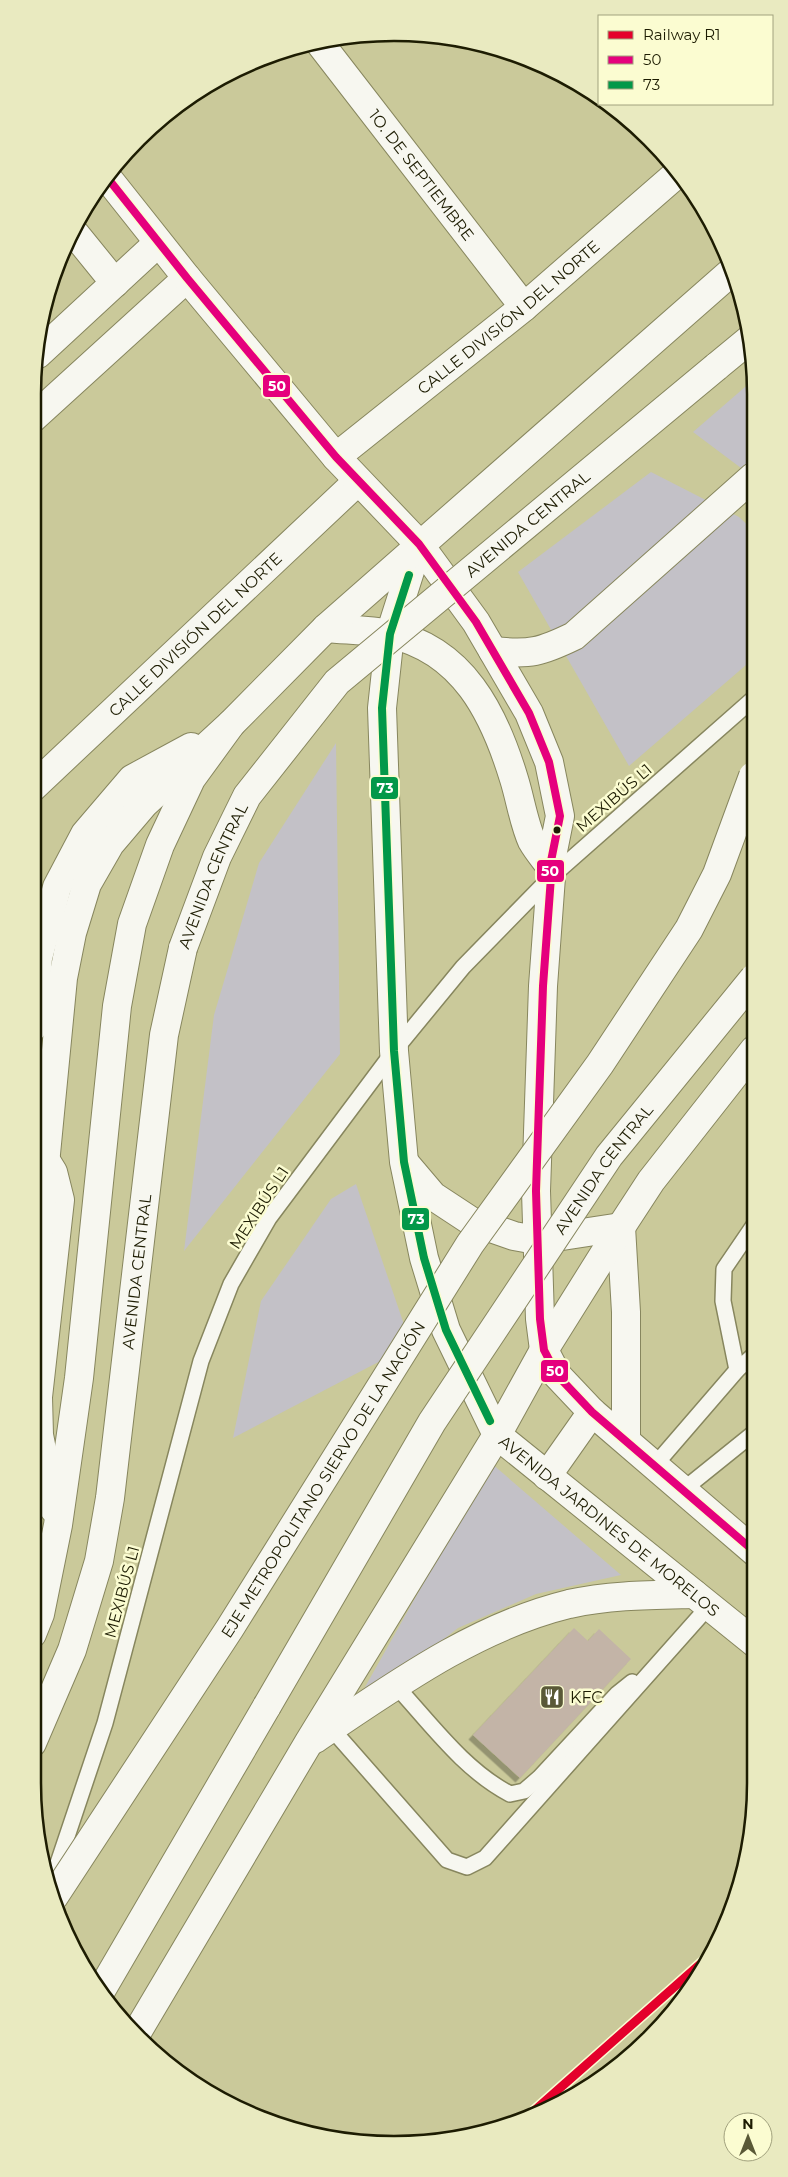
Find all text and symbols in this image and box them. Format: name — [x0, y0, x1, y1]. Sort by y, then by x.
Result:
legend — [598, 15, 773, 105]
text: Railway R1 — [643, 25, 720, 44]
text: 50 — [643, 50, 661, 69]
text: 73 — [643, 75, 660, 94]
street label: 1O. DE SEPTIEMBRE — [365, 106, 478, 244]
street label: CALLE DIVISIÓN DEL NORTE — [413, 236, 603, 398]
line badge: 50 — [262, 374, 291, 398]
text: 50 — [268, 377, 286, 395]
street label: AVENIDA CENTRAL — [461, 466, 594, 581]
street label: CALLE DIVISIÓN DEL NORTE — [105, 548, 286, 720]
street label: MEXIBÚS L1 — [572, 760, 656, 836]
line badge: 73 — [370, 776, 399, 800]
text: 73 — [377, 779, 393, 797]
street label: AVENIDA CENTRAL — [174, 800, 252, 951]
unlabelled marker — [552, 825, 562, 835]
line badge: 50 — [536, 859, 565, 883]
text: 50 — [541, 862, 559, 880]
street label: AVENIDA CENTRAL — [550, 1100, 657, 1238]
street label: MEXIBÚS L1 — [225, 1163, 293, 1253]
street label: AVENIDA CENTRAL — [118, 1193, 155, 1350]
line badge: 73 — [401, 1207, 430, 1231]
text: 73 — [408, 1210, 424, 1228]
street label: EJE METROPOLITANO SIERVO DE LA NACIÓN — [217, 1318, 429, 1641]
line badge: 50 — [540, 1359, 569, 1383]
text: 50 — [546, 1362, 564, 1380]
street label: AVENIDA JARDINES DE MORELOS — [496, 1431, 724, 1620]
street label: MEXIBÚS L1 — [101, 1544, 143, 1640]
restaurant icon: KFC — [539, 1684, 565, 1710]
place label: KFC — [570, 1688, 603, 1707]
north arrow — [723, 2112, 773, 2162]
text: N — [742, 2115, 754, 2133]

